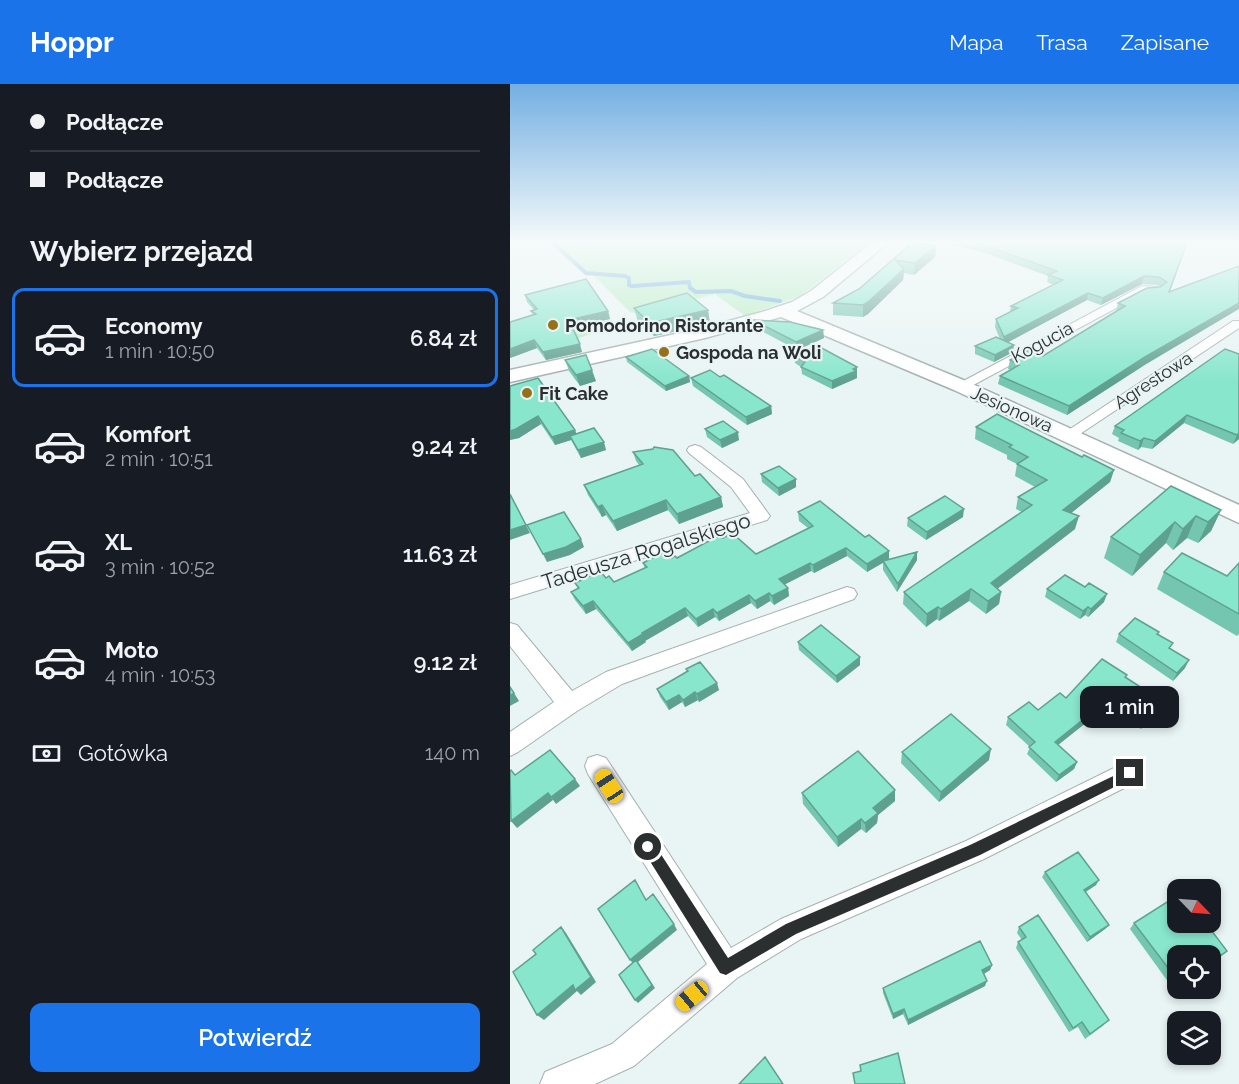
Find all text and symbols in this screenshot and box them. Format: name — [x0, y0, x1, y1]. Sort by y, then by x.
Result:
text: Hoppr — [30, 26, 114, 59]
text: Mapa — [949, 30, 1003, 55]
text: Trasa — [1036, 30, 1088, 55]
text: Zapisane — [1121, 30, 1209, 55]
text: Podłącze — [66, 109, 163, 135]
text: Podłącze — [66, 167, 163, 193]
text: Wybierz przejazd — [30, 236, 253, 267]
icon: car — [33, 311, 87, 365]
text: Economy — [105, 313, 203, 339]
place label: Pomodorino Ristorante — [565, 315, 764, 336]
street label: Kogucia — [1007, 317, 1077, 367]
marker: Pomodorino Ristorante — [546, 318, 560, 332]
text: 6.84 zł — [410, 325, 477, 351]
text: 1 min · 10:50 — [105, 339, 215, 363]
place label: Gospoda na Woli — [676, 342, 821, 363]
marker: Gospoda na Woli — [657, 345, 671, 359]
street label: Agrestowa — [1110, 347, 1196, 413]
street label: Jesionowa — [968, 382, 1056, 436]
place label: Fit Cake — [539, 383, 608, 404]
marker: Fit Cake — [520, 386, 534, 400]
icon: car — [33, 419, 87, 473]
text: Komfort — [105, 421, 191, 447]
text: 9.24 zł — [411, 433, 477, 459]
text: 2 min · 10:51 — [105, 447, 213, 471]
street label: Tadeusza Rogalskiego — [539, 507, 753, 595]
icon: car — [33, 527, 87, 581]
text: XL — [105, 529, 132, 555]
text: 11.63 zł — [403, 541, 477, 567]
text: 3 min · 10:52 — [105, 555, 215, 579]
icon: car — [33, 635, 87, 689]
text: Moto — [105, 637, 159, 663]
text: 9.12 zł — [413, 649, 477, 675]
text: 4 min · 10:53 — [105, 663, 216, 687]
callout: 1 min — [1080, 686, 1180, 728]
text: 1 min — [1105, 695, 1154, 719]
icon: cash — [30, 737, 63, 770]
text: Gotówka — [78, 740, 168, 766]
text: 140 m — [425, 741, 480, 765]
route end — [1116, 759, 1143, 786]
car — [592, 766, 626, 806]
route start — [634, 833, 661, 860]
north arrow — [1167, 879, 1221, 933]
map controls — [1167, 879, 1221, 1065]
button: locate — [1167, 945, 1221, 999]
car — [672, 978, 712, 1014]
button: Potwierdź — [30, 1003, 480, 1072]
button: layers — [1167, 1011, 1221, 1065]

